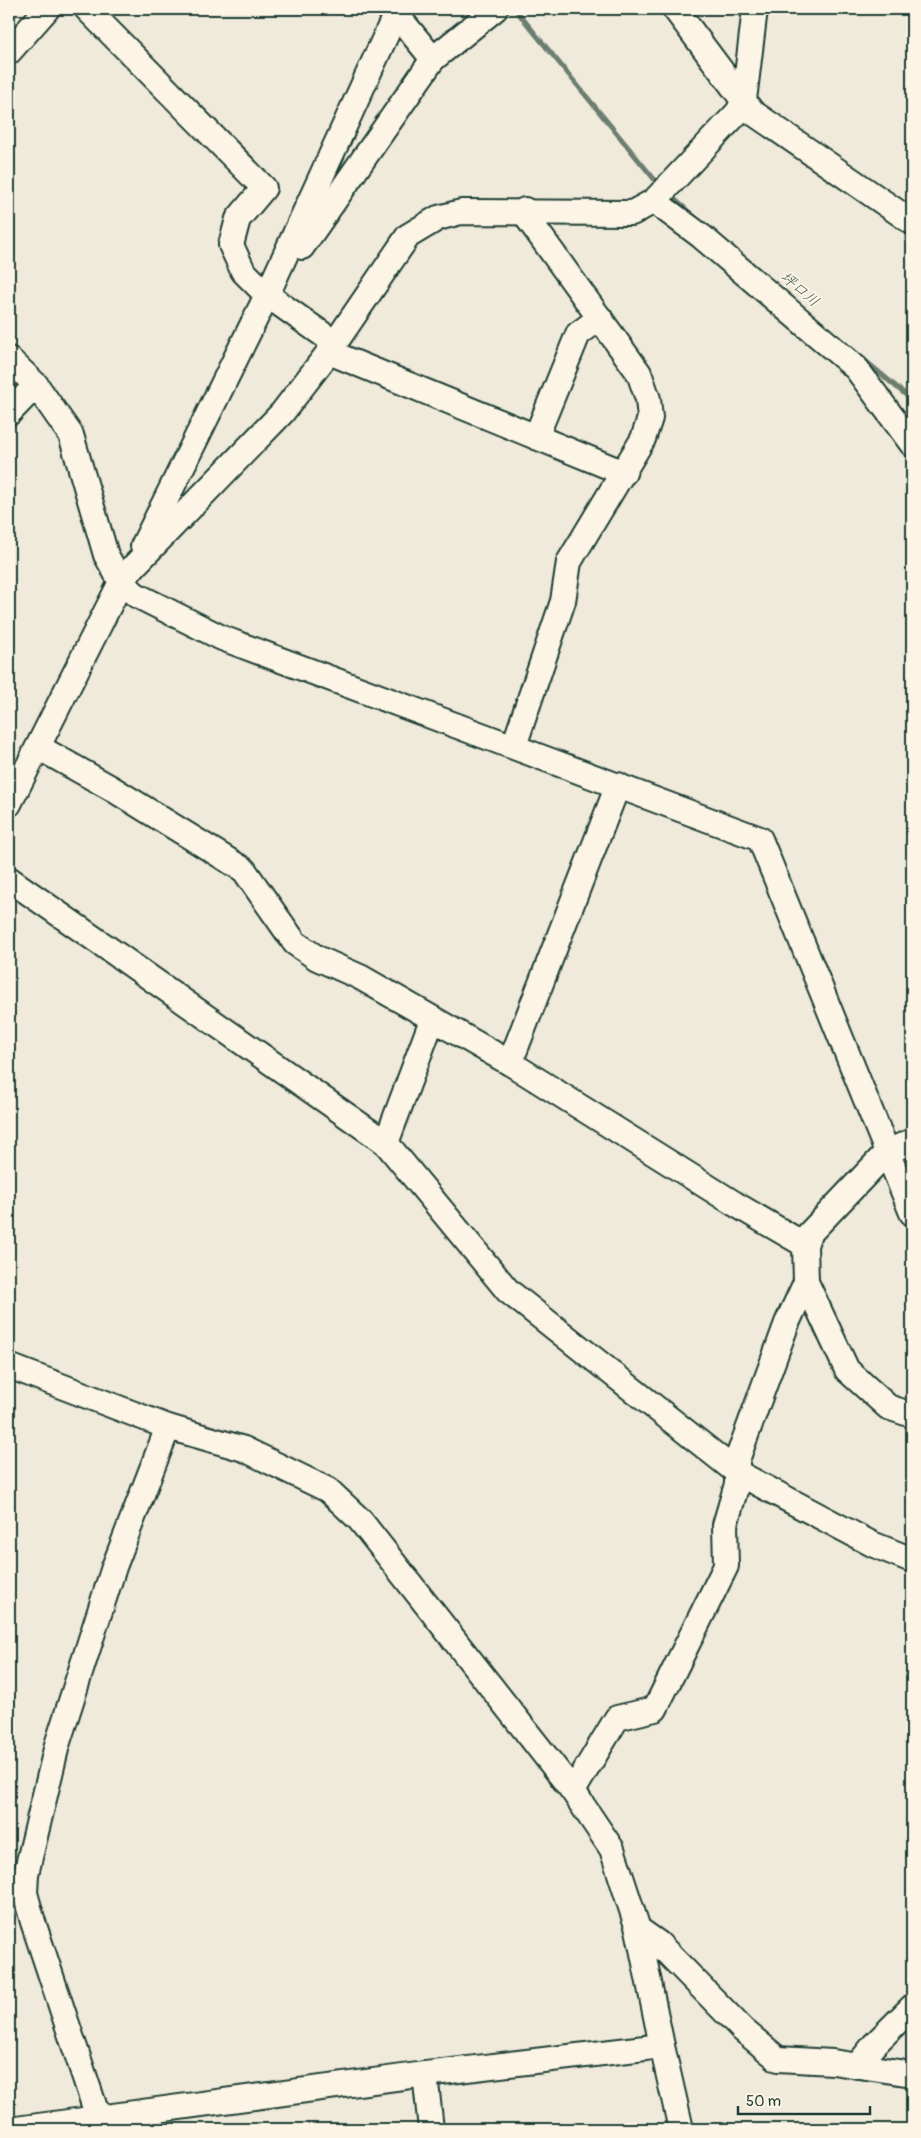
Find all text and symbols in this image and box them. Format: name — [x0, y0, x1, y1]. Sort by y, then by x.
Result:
water label: 坪口川 — [776, 268, 823, 311]
scale bar — [738, 2083, 871, 2115]
text: 50 m — [746, 2092, 781, 2111]

